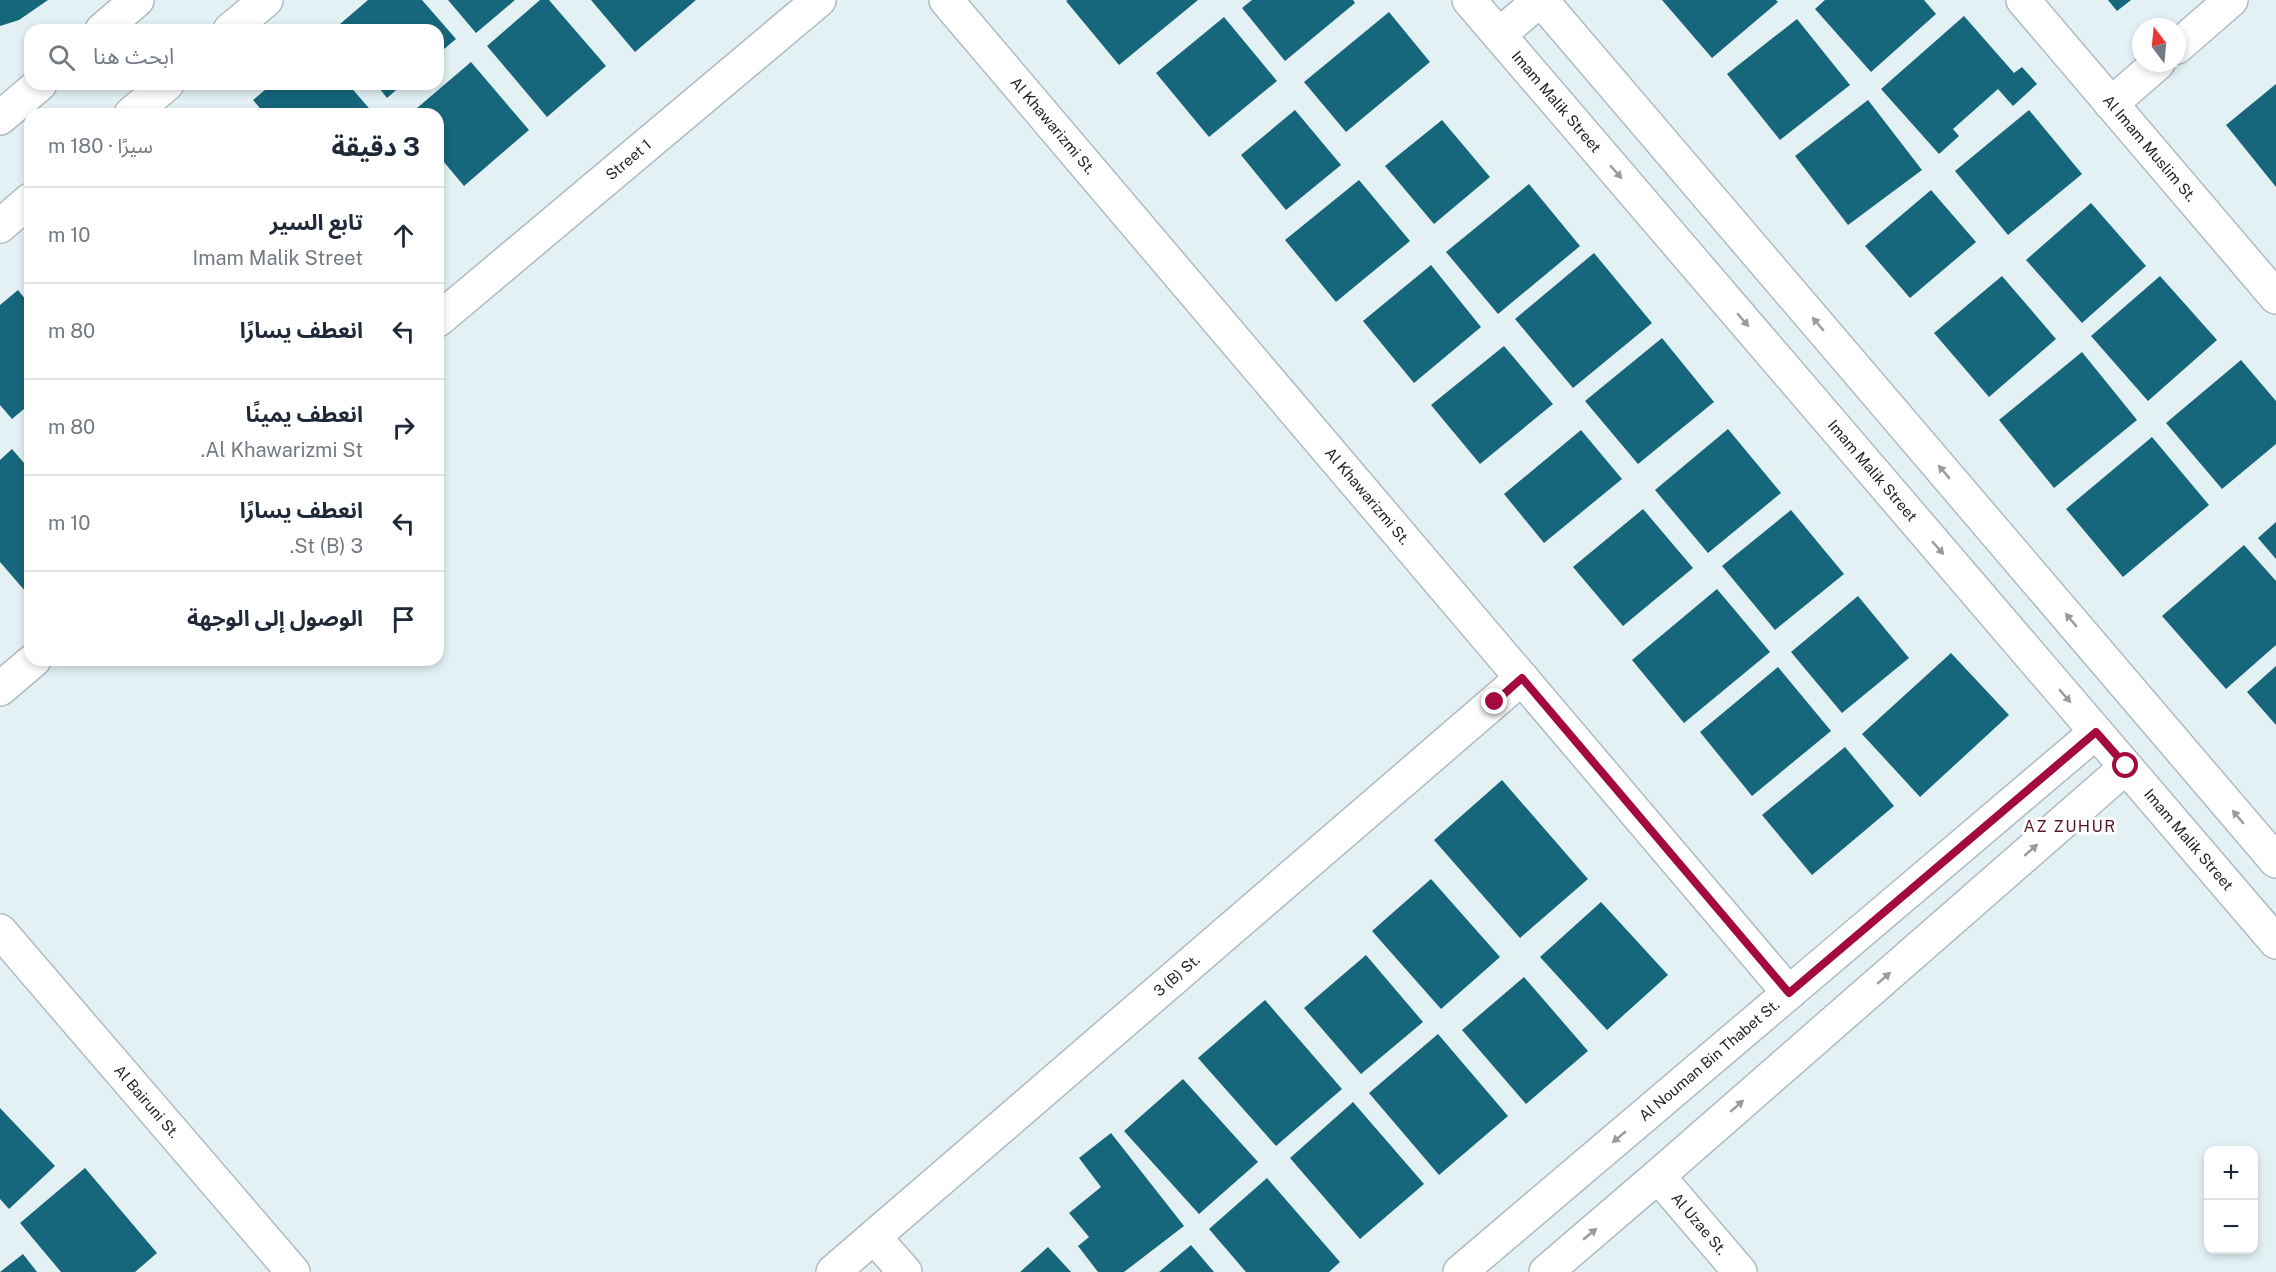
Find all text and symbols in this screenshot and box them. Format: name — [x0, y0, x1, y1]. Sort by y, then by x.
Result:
north arrow — [2132, 18, 2186, 72]
search box — [24, 24, 444, 90]
icon: search — [45, 41, 78, 74]
text: ابحث هنا — [93, 43, 174, 69]
street label: Imam Malik Street — [1508, 47, 1605, 156]
street label: Al Khawarizmi St. — [1007, 74, 1099, 177]
street label: Al Imam Muslim St. — [2100, 91, 2200, 205]
text: 3 دقيقة — [331, 131, 420, 162]
text: سيرًا · 180 m — [48, 134, 153, 158]
street label: Street 1 — [602, 136, 654, 183]
one-way arrow — [1609, 164, 1622, 179]
text: تابع السير — [270, 209, 363, 235]
icon: ahead — [387, 219, 420, 252]
text: 10 m — [48, 223, 91, 247]
text: Imam Malik Street — [193, 246, 363, 270]
one-way arrow — [1736, 312, 1749, 327]
icon: left — [387, 315, 420, 348]
one-way arrow — [1811, 316, 1824, 332]
text: انعطف يسارًا — [240, 317, 363, 343]
text: 80 m — [48, 319, 95, 343]
text: انعطف يمينًا — [246, 401, 363, 427]
icon: right — [387, 411, 420, 444]
text: 80 m — [48, 415, 95, 439]
street label: Imam Malik Street — [1825, 416, 1921, 525]
text: Al Khawarizmi St. — [201, 438, 363, 462]
street label: Al Khawarizmi St. — [1322, 444, 1414, 548]
one-way arrow — [1938, 465, 1951, 480]
text: انعطف يسارًا — [240, 497, 363, 523]
icon: left — [387, 507, 420, 540]
text: 10 m — [48, 511, 91, 535]
text: 3 (B) St. — [290, 534, 363, 558]
one-way arrow — [1932, 540, 1945, 556]
icon: arrive — [387, 603, 420, 636]
text: الوصول إلى الوجهة — [187, 605, 363, 631]
one-way arrow — [2065, 613, 2078, 628]
route end — [1481, 688, 1507, 714]
one-way arrow — [2058, 688, 2071, 703]
route start — [2112, 752, 2138, 778]
street label: Imam Malik Street — [2141, 785, 2237, 894]
one-way arrow — [2232, 810, 2245, 825]
district label: AZ ZUHUR — [2023, 817, 2117, 836]
one-way arrow — [2023, 843, 2039, 856]
street label: 3 (B) St. — [1150, 951, 1203, 1000]
one-way arrow — [1876, 972, 1891, 985]
street label: Al Nouman Bin Thabet St. — [1635, 996, 1782, 1124]
street label: Al Bairuni St. — [111, 1061, 183, 1141]
one-way arrow — [1730, 1099, 1745, 1113]
one-way arrow — [1612, 1130, 1627, 1143]
map controls — [2204, 1146, 2258, 1254]
button: + — [2204, 1146, 2258, 1200]
street label: Al Uzae St. — [1668, 1189, 1730, 1258]
button: − — [2204, 1200, 2258, 1254]
one-way arrow — [1582, 1228, 1597, 1241]

